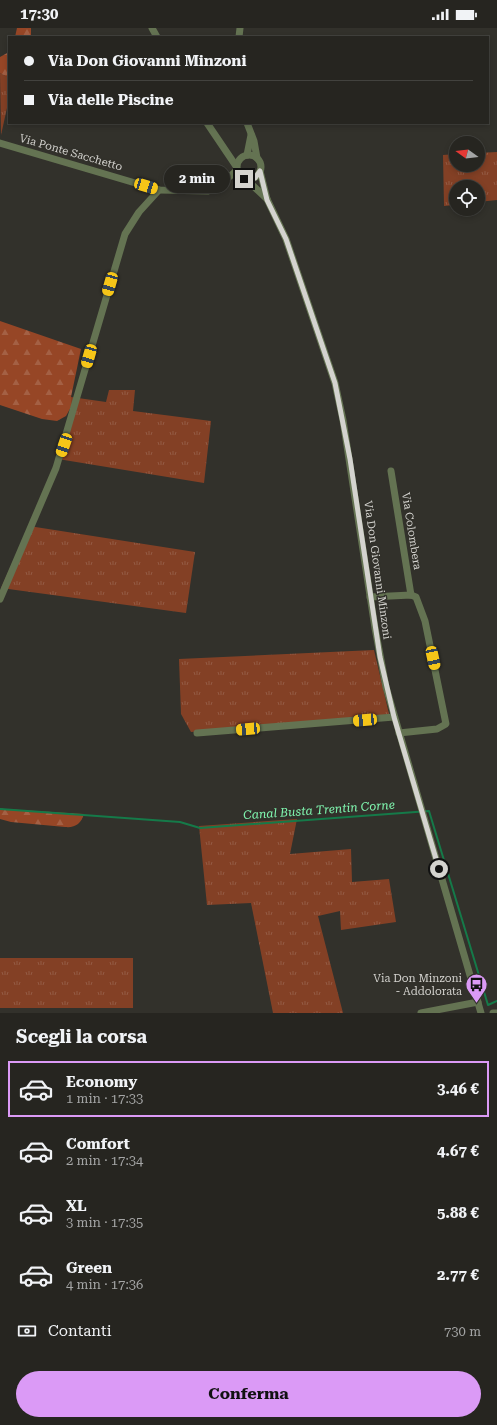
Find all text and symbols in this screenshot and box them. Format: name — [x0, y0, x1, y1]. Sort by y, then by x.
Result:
text: 17:30 — [20, 5, 58, 23]
text: Via Don Giovanni Minzoni — [48, 52, 246, 70]
text: Via delle Piscine — [48, 91, 173, 109]
street label: Via Ponte Sacchetto — [18, 132, 124, 173]
north arrow — [449, 136, 485, 172]
map controls — [449, 136, 485, 216]
callout: 2 min — [164, 165, 230, 193]
route end — [235, 170, 253, 188]
text: 2 min — [179, 171, 215, 186]
car — [133, 177, 159, 195]
button: locate — [449, 180, 485, 216]
car — [101, 271, 119, 297]
car — [80, 343, 98, 369]
car — [54, 432, 74, 458]
street label: Via Colombera — [399, 491, 424, 571]
street label: Via Don Giovanni Minzoni — [361, 500, 394, 641]
car — [425, 645, 441, 671]
car — [353, 713, 377, 727]
car — [236, 722, 260, 736]
water label: Canal Busta Trentin Corne — [243, 798, 395, 822]
route start — [430, 860, 448, 878]
bus stop icon: Via Don Minzoni - Addolorata — [464, 971, 490, 1004]
place label: Via Don Minzoni - Addolorata — [373, 972, 462, 998]
text: Scegli la corsa — [16, 1026, 147, 1047]
icon: car — [18, 1071, 54, 1107]
text: Economy — [66, 1073, 137, 1091]
text: 3.46 € — [437, 1080, 479, 1098]
text: 1 min · 17:33 — [66, 1091, 143, 1106]
icon: car — [18, 1133, 54, 1169]
text: Comfort — [66, 1135, 130, 1153]
text: 4.67 € — [437, 1142, 479, 1160]
text: 2 min · 17:34 — [66, 1153, 143, 1168]
icon: car — [18, 1195, 54, 1231]
text: XL — [66, 1197, 87, 1215]
text: 5.88 € — [437, 1204, 479, 1222]
text: 3 min · 17:35 — [66, 1215, 143, 1230]
icon: car — [18, 1257, 54, 1293]
text: Green — [66, 1259, 112, 1277]
text: 2.77 € — [437, 1266, 479, 1284]
text: 4 min · 17:36 — [66, 1277, 143, 1292]
icon: cash — [16, 1320, 38, 1342]
text: Contanti — [48, 1322, 111, 1340]
text: 730 m — [444, 1324, 481, 1339]
button: Conferma — [16, 1371, 481, 1417]

